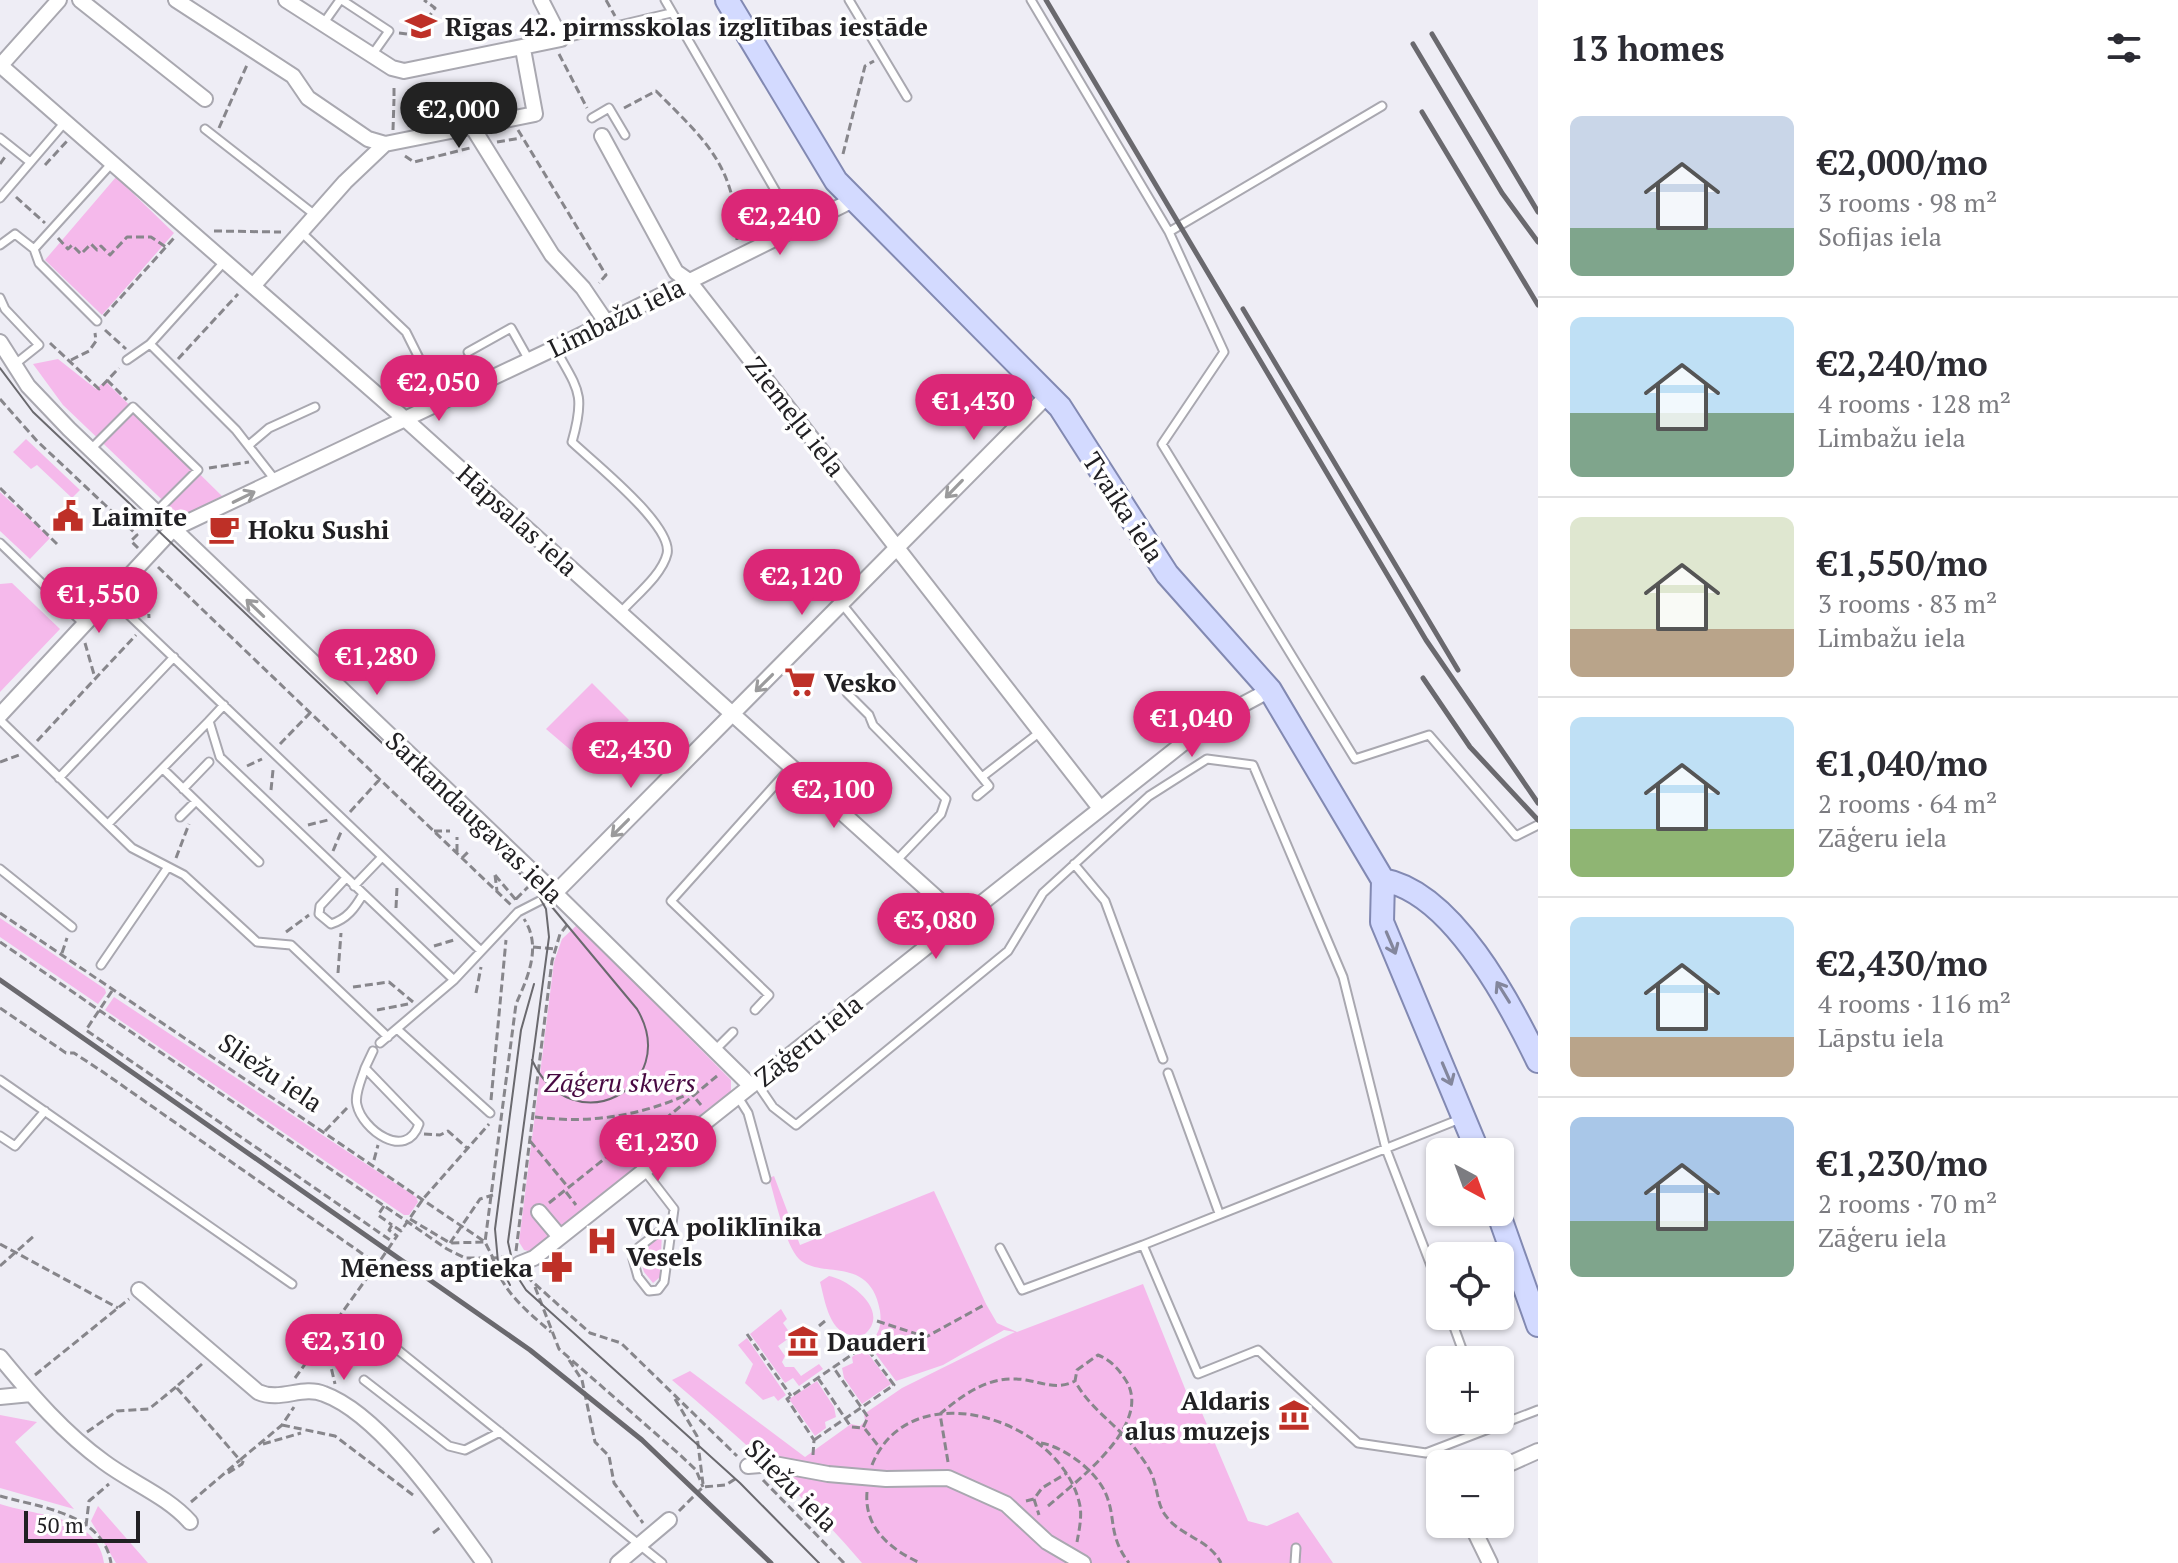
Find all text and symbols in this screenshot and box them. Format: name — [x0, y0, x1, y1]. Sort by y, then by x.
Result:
school or university icon: Rīgas 42. pirmsskolas izglītības iestāde — [404, 9, 438, 43]
place label: Rīgas 42. pirmsskolas izglītības iestāde — [445, 9, 928, 43]
text: 13 homes — [1570, 26, 1725, 71]
icon: filters — [2102, 26, 2146, 70]
pin: €2,000 — [394, 82, 524, 150]
text: €2,000 — [418, 91, 500, 125]
text: €2,000/mo — [1818, 140, 1988, 185]
icon: home — [1634, 148, 1730, 244]
text: 3 rooms · 98 m² — [1818, 185, 1997, 219]
pin: €2,240 — [715, 189, 845, 257]
text: €2,240 — [739, 198, 821, 232]
text: Sofijas iela — [1818, 219, 1942, 253]
street label: Limbažu iela — [542, 269, 690, 365]
text: €2,240/mo — [1818, 341, 1988, 386]
street label: Ziemeļu iela — [739, 349, 853, 483]
icon: home — [1634, 349, 1730, 445]
pin: €2,050 — [374, 355, 504, 423]
text: €2,050 — [398, 364, 480, 398]
pin: €1,430 — [909, 374, 1039, 442]
text: €1,430 — [933, 383, 1015, 417]
text: 4 rooms · 128 m² — [1818, 386, 2011, 420]
text: Limbažu iela — [1818, 420, 1966, 454]
street label: Tvaika iela — [1076, 445, 1172, 569]
street label: Hāpsalas iela — [450, 457, 586, 583]
one-way arrow — [945, 479, 964, 499]
one-way arrow — [232, 489, 256, 504]
public building icon: Laimīte — [51, 499, 85, 533]
place label: Laimīte — [92, 499, 187, 533]
cafe icon: Hoku Sushi — [207, 512, 241, 546]
place label: Hoku Sushi — [248, 512, 390, 546]
text: €1,550/mo — [1818, 541, 1988, 586]
pin: €2,120 — [737, 549, 867, 617]
icon: home — [1634, 549, 1730, 645]
text: €2,120 — [761, 558, 843, 592]
pin: €1,550 — [34, 567, 164, 635]
text: €1,550 — [58, 576, 140, 610]
text: 3 rooms · 83 m² — [1818, 586, 1997, 620]
one-way arrow — [245, 598, 265, 617]
text: Limbažu iela — [1818, 620, 1966, 654]
pin: €1,280 — [312, 629, 442, 697]
text: €1,280 — [336, 638, 418, 672]
supermarket icon: Vesko — [783, 665, 817, 699]
place label: Vesko — [824, 665, 896, 699]
one-way arrow — [755, 673, 774, 692]
pin: €1,040 — [1127, 691, 1257, 759]
text: €1,040 — [1151, 700, 1233, 734]
pin: €2,430 — [566, 722, 696, 790]
street label: Sarkandaugavas iela — [379, 723, 571, 911]
text: €2,430 — [590, 731, 672, 765]
text: €1,040/mo — [1818, 741, 1988, 786]
icon: home — [1634, 749, 1730, 845]
pin: €2,100 — [769, 762, 899, 830]
text: €2,100 — [793, 771, 875, 805]
text: 2 rooms · 64 m² — [1818, 786, 1997, 820]
one-way arrow — [611, 818, 630, 837]
text: Zāģeru iela — [1818, 820, 1947, 854]
pin: €3,080 — [871, 893, 1001, 961]
text: €3,080 — [895, 902, 977, 936]
one-way arrow — [1384, 930, 1399, 955]
text: €2,430/mo — [1818, 941, 1988, 986]
icon: home — [1634, 949, 1730, 1045]
one-way arrow — [1494, 981, 1510, 1004]
street label: Zāģeru iela — [747, 986, 869, 1094]
text: 4 rooms · 116 m² — [1818, 986, 2011, 1020]
text: Lāpstu iela — [1818, 1020, 1944, 1054]
street label: Sliežu iela — [213, 1025, 329, 1119]
one-way arrow — [1441, 1061, 1456, 1086]
park label: Zāģeru skvērs — [544, 1065, 696, 1099]
pin: €1,230 — [593, 1115, 723, 1183]
text: €1,230 — [617, 1124, 699, 1158]
north arrow — [1426, 1138, 1514, 1226]
map controls — [1426, 1138, 1514, 1538]
text: €1,230/mo — [1818, 1141, 1988, 1186]
icon: home — [1634, 1149, 1730, 1245]
text: 2 rooms · 70 m² — [1818, 1186, 1997, 1220]
place label: VCA poliklīnika Vesels — [626, 1209, 822, 1273]
text: Zāģeru iela — [1818, 1220, 1947, 1254]
hospital icon: VCA poliklīnika Vesels — [585, 1224, 619, 1258]
button: locate — [1426, 1242, 1514, 1330]
place label: Mēness aptieka — [341, 1250, 534, 1284]
pharmacy icon: Mēness aptieka — [540, 1250, 574, 1284]
pin: €2,310 — [279, 1314, 409, 1382]
text: €2,310 — [303, 1323, 385, 1357]
museum icon: Dauderi — [786, 1324, 820, 1358]
place label: Dauderi — [827, 1324, 926, 1358]
button: + — [1426, 1346, 1514, 1434]
place label: Aldaris alus muzejs — [1125, 1383, 1270, 1447]
museum icon: Aldaris alus muzejs — [1277, 1398, 1311, 1432]
street label: Sliežu iela — [738, 1431, 846, 1539]
button: − — [1426, 1450, 1514, 1538]
scale bar — [24, 1507, 140, 1543]
text: 50 m — [36, 1510, 84, 1539]

